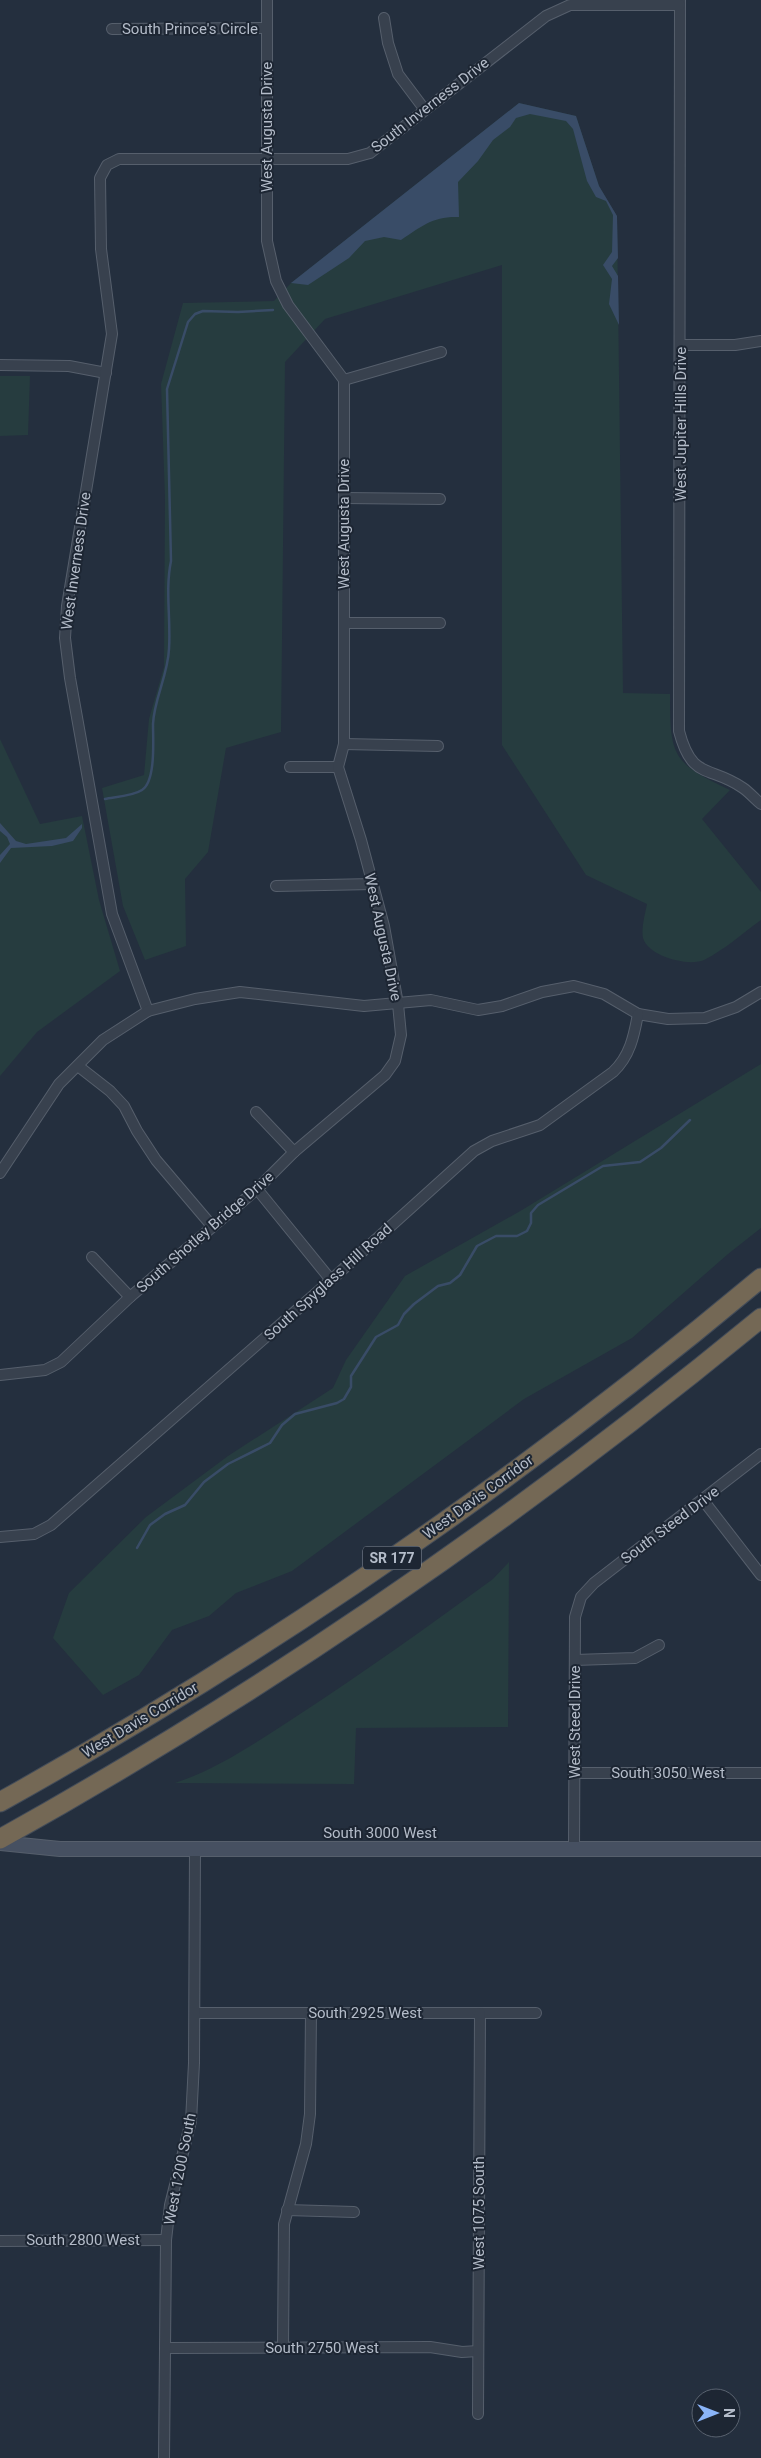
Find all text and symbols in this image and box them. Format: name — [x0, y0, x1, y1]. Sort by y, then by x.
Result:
street label: South Prince's Circle — [122, 20, 258, 38]
street label: South Inverness Drive — [368, 53, 492, 157]
street label: West Augusta Drive — [258, 62, 276, 192]
street label: West Jupiter Hills Drive — [672, 347, 690, 501]
street label: West Augusta Drive — [335, 459, 353, 589]
street label: West Inverness Drive — [57, 491, 95, 631]
street label: West Augusta Drive — [361, 871, 405, 1003]
street label: South Shotley Bridge Drive — [133, 1167, 277, 1296]
street label: South Spyglass Hill Road — [260, 1220, 396, 1344]
street label: West Davis Corridor — [419, 1451, 537, 1543]
street label: South Steed Drive — [617, 1482, 723, 1568]
road number: SR 177 — [363, 1546, 421, 1570]
street label: West Steed Drive — [566, 1665, 584, 1779]
street label: West Davis Corridor — [79, 1678, 201, 1762]
street label: South 3050 West — [611, 1764, 725, 1782]
street label: South 3000 West — [323, 1824, 437, 1842]
street label: South 2925 West — [308, 2004, 422, 2022]
street label: West 1200 South — [160, 2111, 200, 2227]
street label: West 1075 South — [470, 2156, 488, 2270]
street label: South 2800 West — [26, 2231, 140, 2249]
street label: South 2750 West — [265, 2339, 379, 2357]
north arrow — [691, 2388, 741, 2438]
text: N — [721, 2408, 737, 2418]

